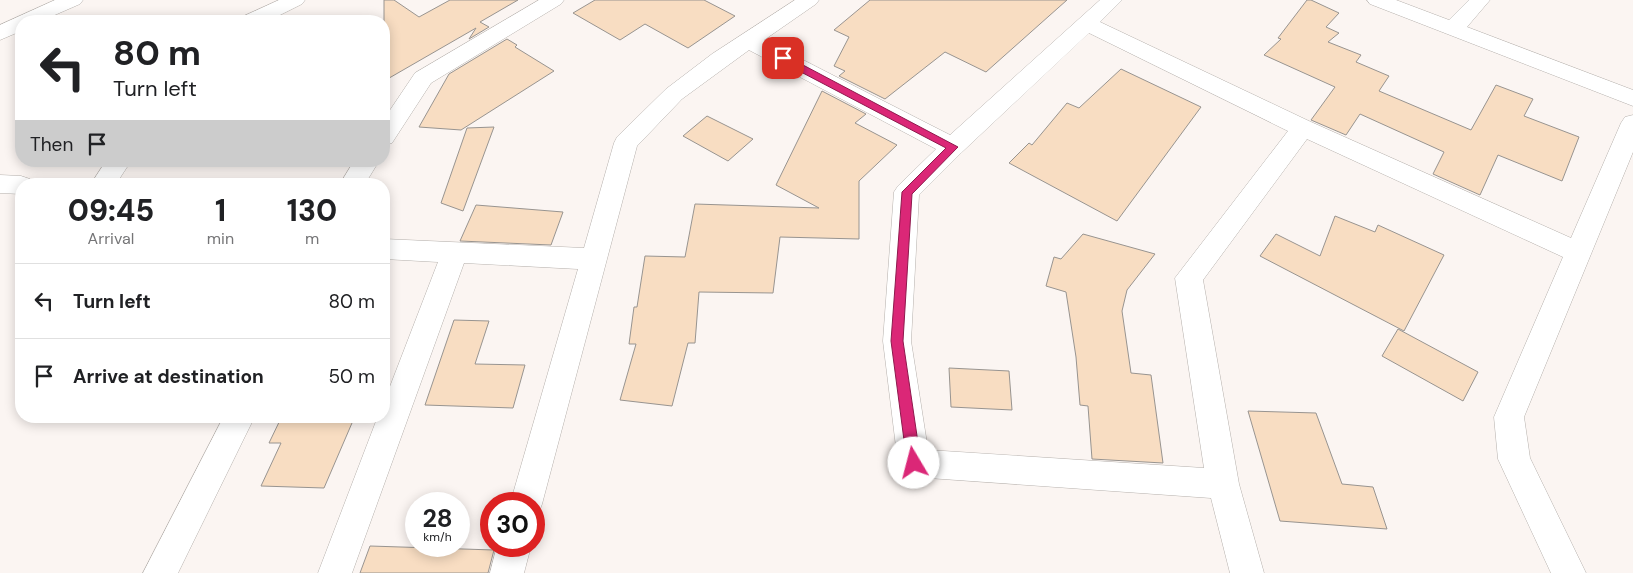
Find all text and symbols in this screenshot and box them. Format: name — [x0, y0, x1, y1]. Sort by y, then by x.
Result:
text: 80 m — [113, 30, 201, 76]
icon: left — [30, 35, 95, 100]
pin — [762, 37, 804, 79]
icon: arrive — [769, 44, 797, 72]
text: Turn left — [113, 74, 197, 103]
icon: arrive — [83, 130, 111, 158]
text: Then — [30, 132, 73, 157]
text: 09:45 — [68, 191, 154, 230]
text: 1 — [215, 191, 226, 230]
text: 130 — [287, 191, 337, 230]
text: Arrival — [88, 228, 134, 249]
text: min — [207, 228, 234, 249]
text: m — [305, 228, 319, 249]
icon: left — [30, 287, 58, 315]
text: Turn left — [73, 289, 151, 314]
text: 80 m — [328, 289, 375, 314]
icon: arrive — [30, 362, 58, 390]
text: Arrive at destination — [73, 364, 264, 389]
text: 50 m — [328, 364, 375, 389]
position arrow — [887, 436, 939, 488]
speed limit sign: 30 — [480, 492, 545, 557]
text: 28 — [422, 502, 453, 535]
text: km/h — [423, 529, 452, 545]

